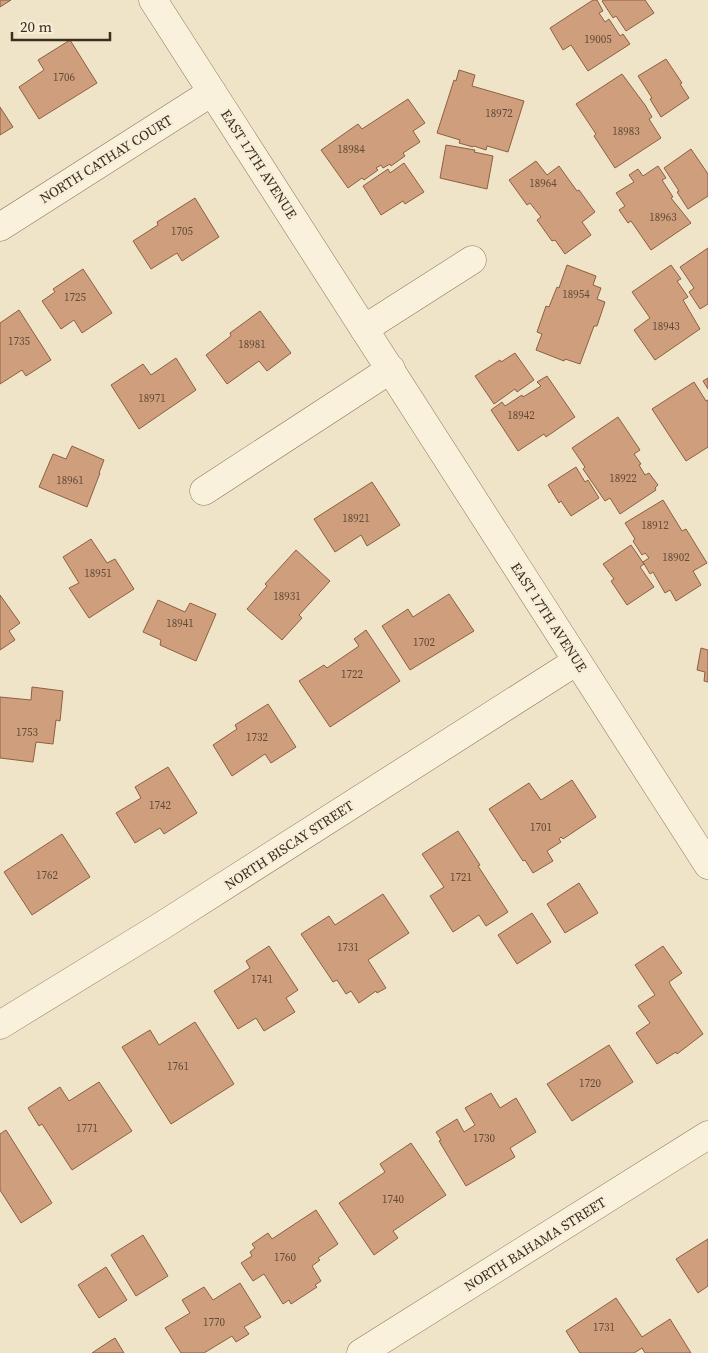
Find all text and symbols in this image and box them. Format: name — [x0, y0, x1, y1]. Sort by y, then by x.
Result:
scale bar — [12, 10, 110, 42]
text: 20 m — [20, 16, 52, 37]
house number: 19005 — [584, 32, 612, 47]
house number: 1706 — [53, 70, 75, 85]
street label: EAST 17TH AVENUE — [216, 105, 302, 223]
house number: 18972 — [485, 106, 513, 121]
street label: NORTH CATHAY COURT — [36, 110, 177, 208]
house number: 18983 — [612, 124, 640, 139]
house number: 18984 — [337, 142, 365, 157]
house number: 18964 — [529, 176, 557, 191]
house number: 18963 — [649, 210, 677, 225]
house number: 1705 — [171, 224, 193, 239]
house number: 18954 — [562, 287, 590, 302]
house number: 1725 — [64, 290, 86, 305]
house number: 18943 — [652, 319, 680, 334]
house number: 1735 — [8, 334, 30, 349]
house number: 18981 — [238, 337, 266, 352]
house number: 18971 — [138, 391, 166, 406]
house number: 18942 — [507, 408, 535, 423]
house number: 18922 — [609, 471, 637, 486]
house number: 18961 — [56, 473, 84, 488]
house number: 18921 — [342, 511, 370, 526]
house number: 18912 — [641, 518, 669, 533]
house number: 18902 — [662, 550, 690, 565]
street label: EAST 17TH AVENUE — [506, 558, 592, 676]
house number: 18951 — [84, 566, 112, 581]
house number: 18931 — [273, 589, 301, 604]
house number: 18941 — [166, 616, 194, 631]
house number: 1702 — [413, 635, 435, 650]
house number: 1722 — [341, 667, 363, 682]
house number: 1753 — [16, 725, 38, 740]
house number: 1732 — [246, 730, 268, 745]
street label: NORTH BISCAY STREET — [220, 795, 358, 894]
house number: 1742 — [149, 798, 171, 813]
house number: 1701 — [530, 820, 552, 835]
house number: 1762 — [36, 868, 58, 883]
house number: 1721 — [450, 870, 472, 885]
house number: 1731 — [337, 940, 359, 955]
house number: 1741 — [251, 972, 273, 987]
house number: 1761 — [167, 1059, 189, 1074]
house number: 1720 — [579, 1076, 601, 1091]
house number: 1771 — [76, 1121, 98, 1136]
house number: 1730 — [473, 1131, 495, 1146]
house number: 1740 — [382, 1192, 404, 1207]
street label: NORTH BAHAMA STREET — [460, 1192, 610, 1296]
house number: 1760 — [274, 1250, 296, 1265]
house number: 1770 — [203, 1315, 225, 1330]
house number: 1731 — [593, 1320, 615, 1335]

